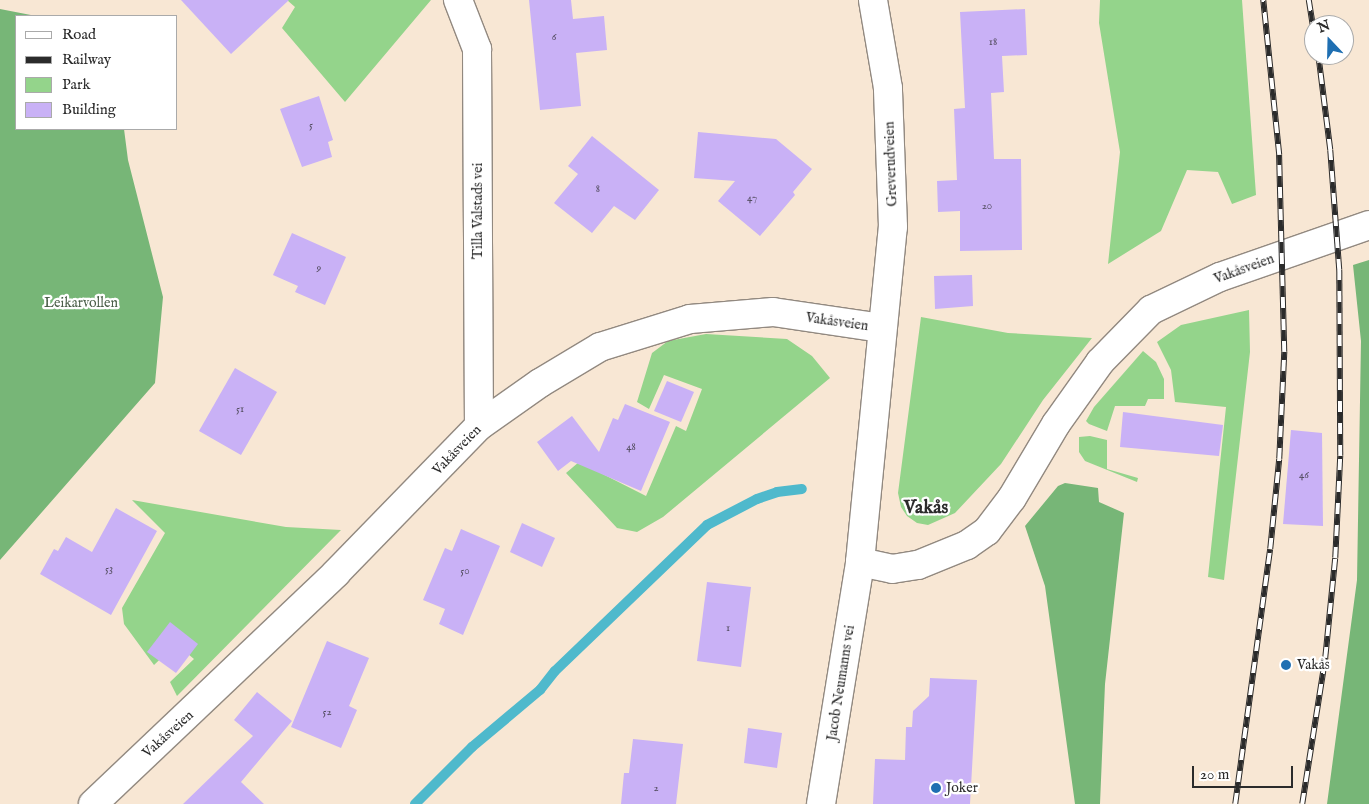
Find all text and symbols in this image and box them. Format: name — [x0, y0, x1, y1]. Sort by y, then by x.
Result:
legend — [15, 15, 178, 130]
north arrow — [1304, 15, 1354, 65]
text: N — [1315, 16, 1333, 38]
text: Road — [62, 25, 96, 44]
house number: 6 — [552, 30, 556, 44]
house number: 18 — [989, 35, 997, 49]
text: Railway — [62, 50, 111, 69]
text: Park — [62, 75, 91, 94]
text: Building — [62, 100, 116, 119]
house number: 5 — [309, 118, 313, 132]
street label: Greverudveien — [881, 121, 901, 207]
street label: Tilla Valstads vei — [470, 163, 486, 259]
house number: 8 — [596, 182, 600, 196]
house number: 47 — [747, 191, 757, 205]
house number: 20 — [982, 199, 992, 213]
street label: Vakåsveien — [1212, 250, 1276, 288]
house number: 9 — [317, 261, 321, 275]
park label: Leikarvollen — [44, 295, 118, 311]
street label: Vakåsveien — [805, 309, 869, 335]
house number: 51 — [236, 402, 244, 416]
street label: Vakåsveien — [429, 422, 485, 478]
house number: 48 — [626, 440, 636, 454]
house number: 46 — [1299, 468, 1309, 482]
district label: Vakås — [904, 498, 948, 520]
house number: 53 — [105, 562, 113, 576]
house number: 50 — [460, 564, 470, 578]
house number: 1 — [726, 621, 730, 635]
street label: Jacob Neumanns vei — [824, 624, 858, 742]
place label: Vakås — [1297, 657, 1330, 673]
marker: Vakås — [1279, 658, 1293, 672]
house number: 52 — [322, 705, 332, 719]
street label: Vakåsveien — [139, 707, 197, 761]
scale bar — [1194, 756, 1295, 788]
text: 20 m — [1200, 765, 1229, 784]
place label: Joker — [946, 780, 978, 796]
house number: 2 — [653, 781, 659, 795]
marker: Joker — [930, 782, 942, 794]

